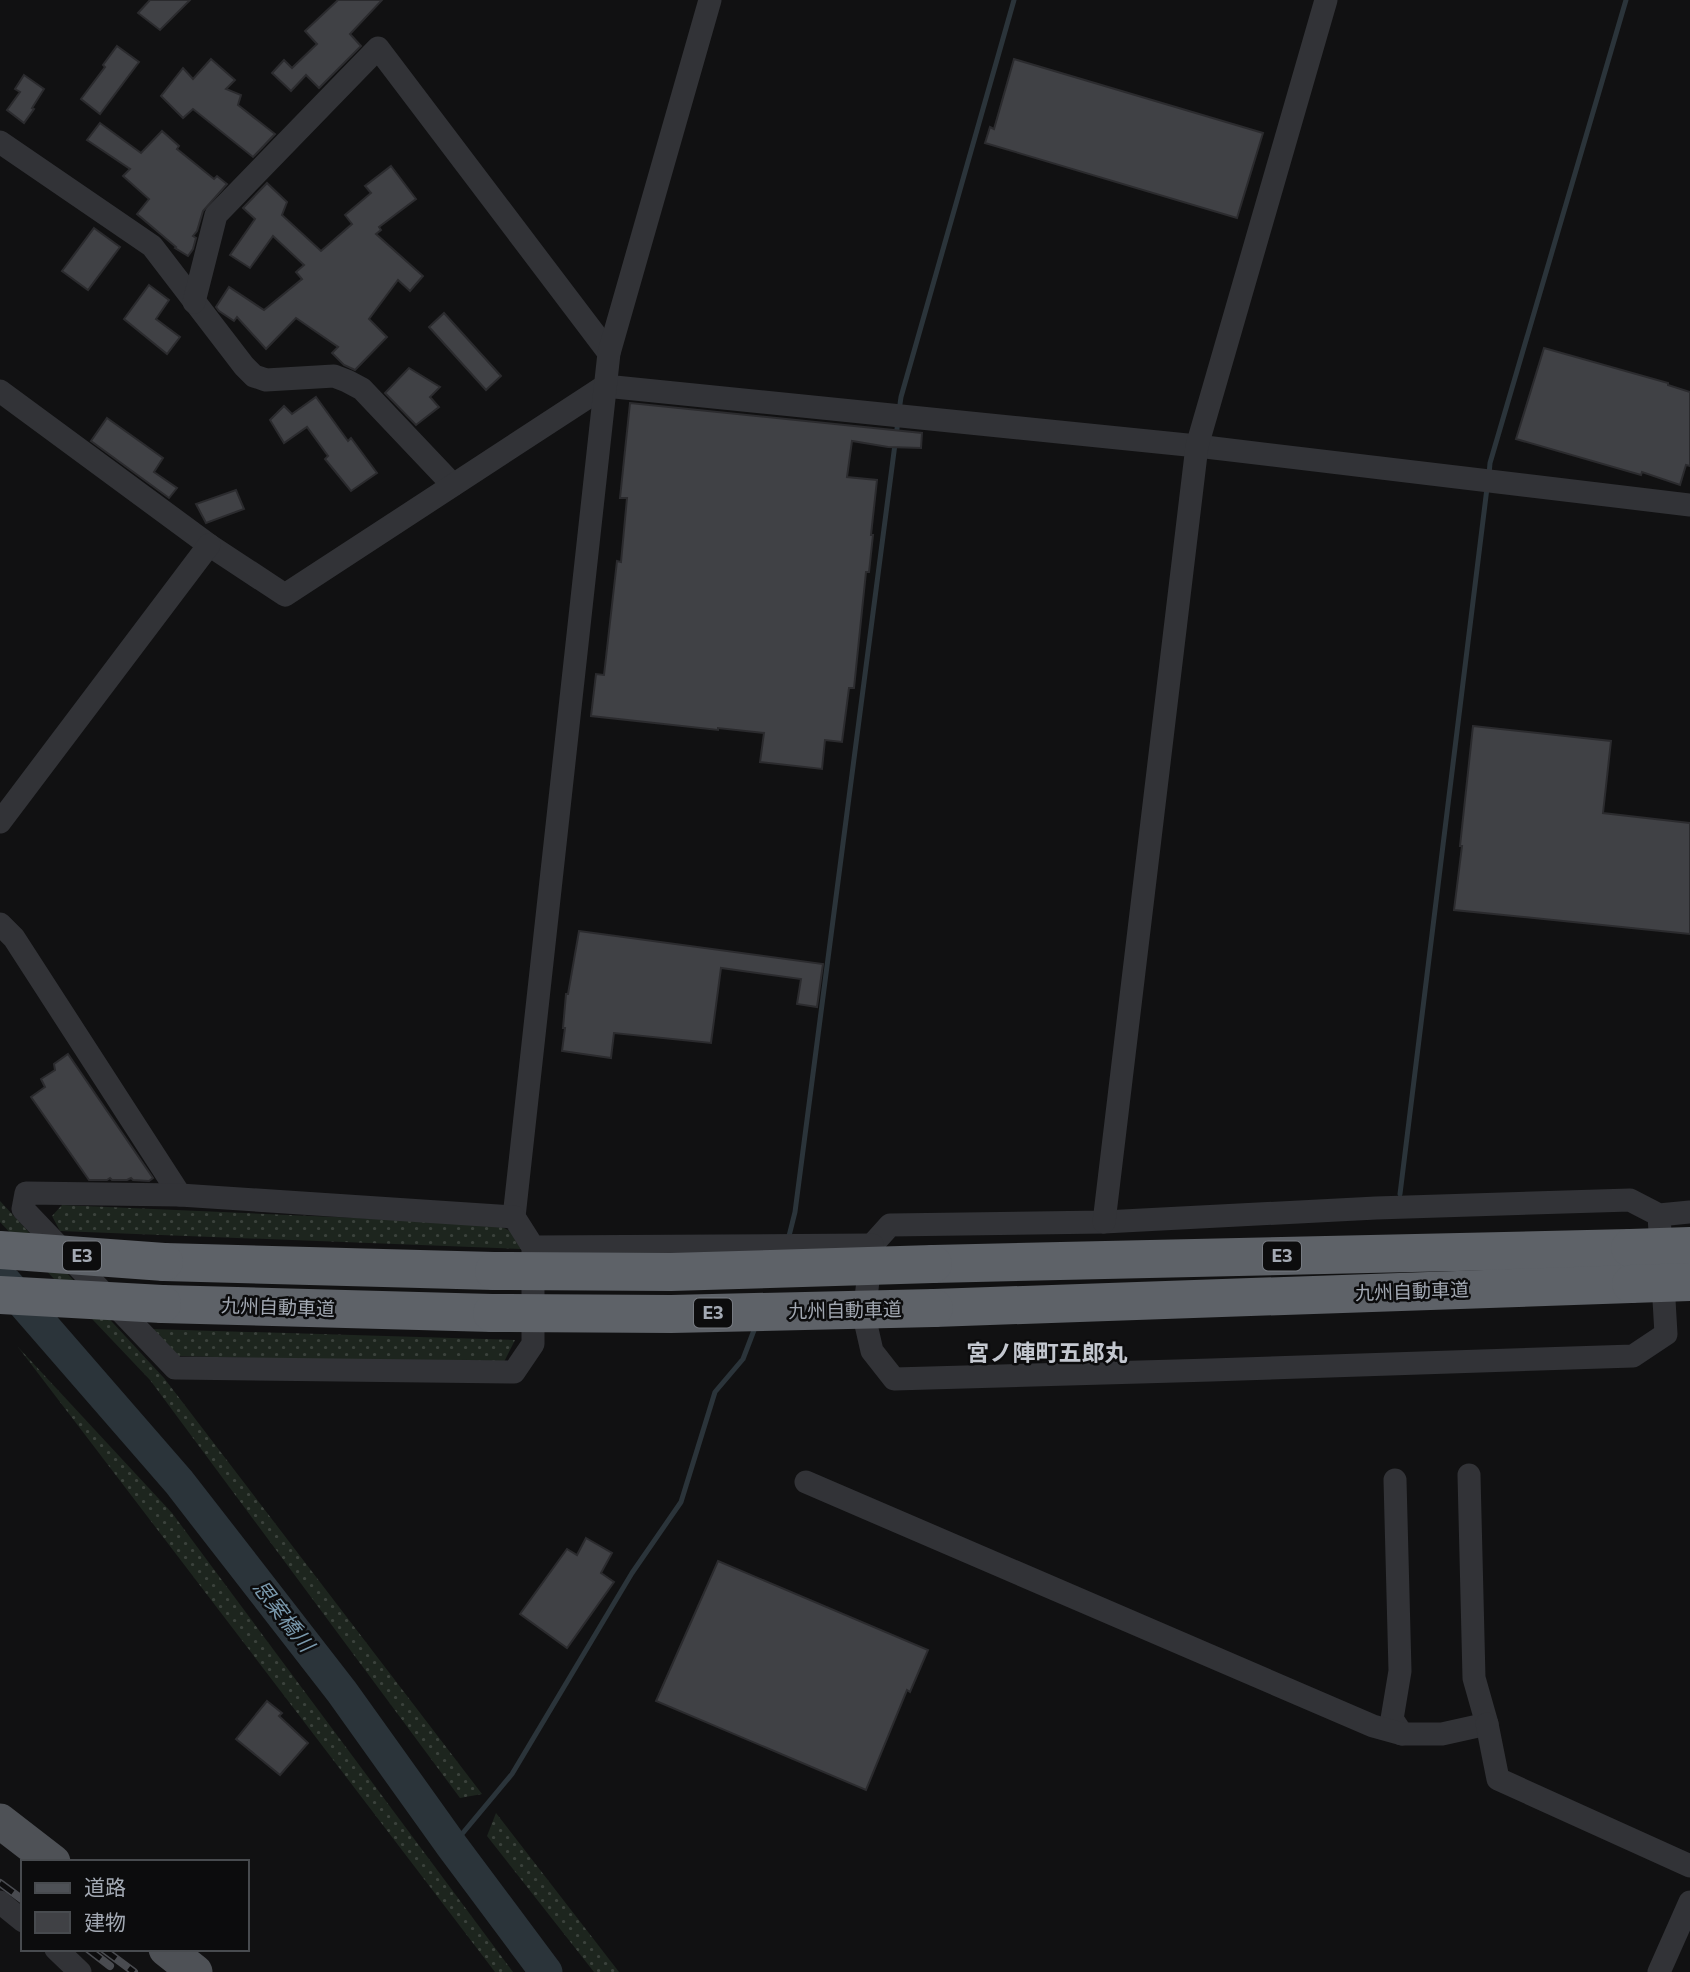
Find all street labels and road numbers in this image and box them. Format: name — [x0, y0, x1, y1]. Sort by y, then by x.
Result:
road number: E3 — [63, 1241, 101, 1270]
road number: E3 — [1263, 1241, 1301, 1270]
street label: 九州自動車道 — [1355, 1277, 1469, 1304]
street label: 九州自動車道 — [221, 1293, 335, 1320]
street label: 九州自動車道 — [788, 1297, 902, 1322]
road number: E3 — [694, 1298, 732, 1328]

